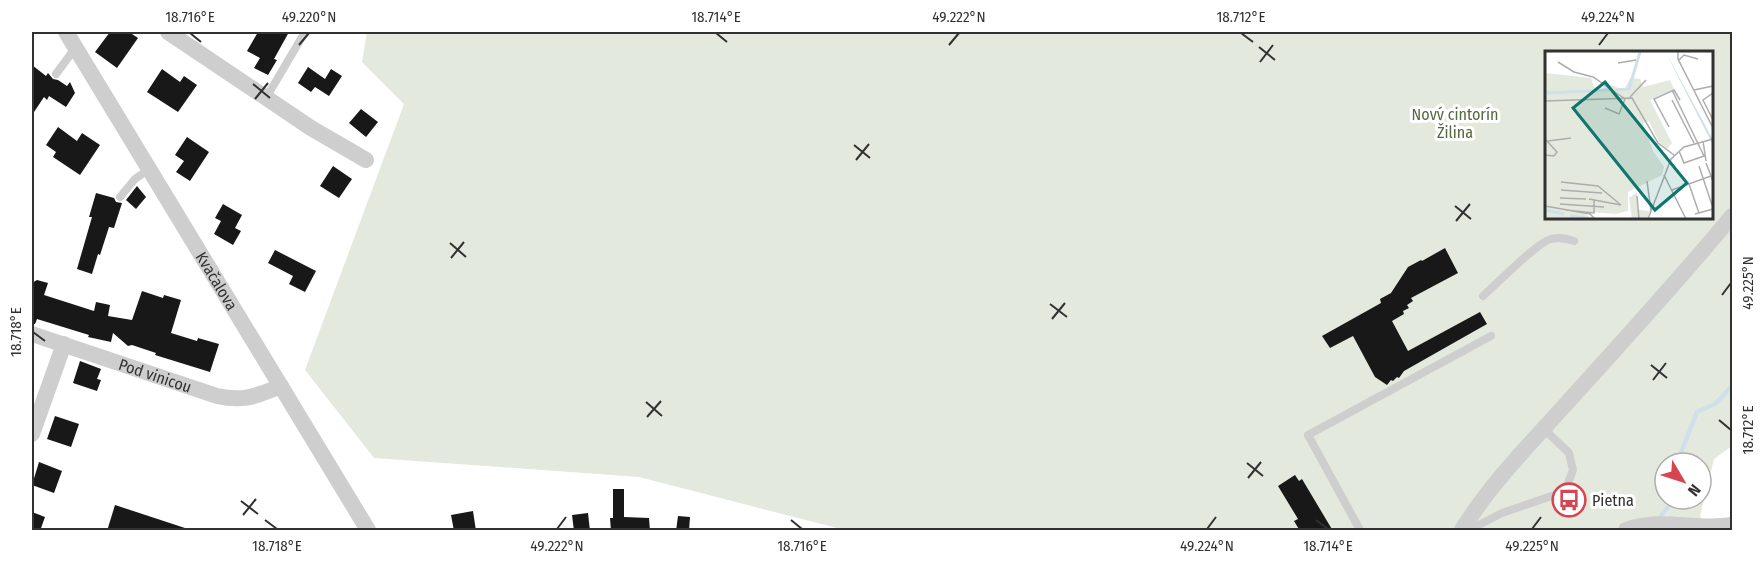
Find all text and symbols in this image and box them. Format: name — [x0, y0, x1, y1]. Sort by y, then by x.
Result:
text: 18.716°E — [165, 8, 215, 26]
text: 49.220°N — [282, 8, 336, 26]
text: 18.714°E — [691, 8, 741, 26]
text: 49.222°N — [932, 8, 986, 26]
text: 18.712°E — [1217, 8, 1265, 26]
text: 49.224°N — [1581, 8, 1635, 26]
inset map — [1545, 51, 1713, 219]
park label: Nový cintorín Žilina — [1412, 105, 1498, 142]
street label: Kvačalova — [192, 248, 242, 314]
text: 49.225°N — [1739, 256, 1757, 310]
text: 18.718°E — [7, 307, 25, 357]
street label: Pod vinicou — [116, 354, 194, 396]
text: 18.712°E — [1739, 406, 1757, 454]
north arrow — [1653, 451, 1713, 511]
text: N — [1684, 480, 1705, 500]
bus stop icon: Pietna — [1551, 482, 1587, 518]
place label: Pietna — [1592, 491, 1634, 510]
text: 18.718°E — [252, 537, 302, 555]
text: 49.222°N — [530, 537, 584, 555]
text: 18.716°E — [777, 537, 827, 555]
text: 49.224°N — [1180, 537, 1234, 555]
text: 18.714°E — [1303, 537, 1353, 555]
text: 49.225°N — [1505, 537, 1559, 555]

